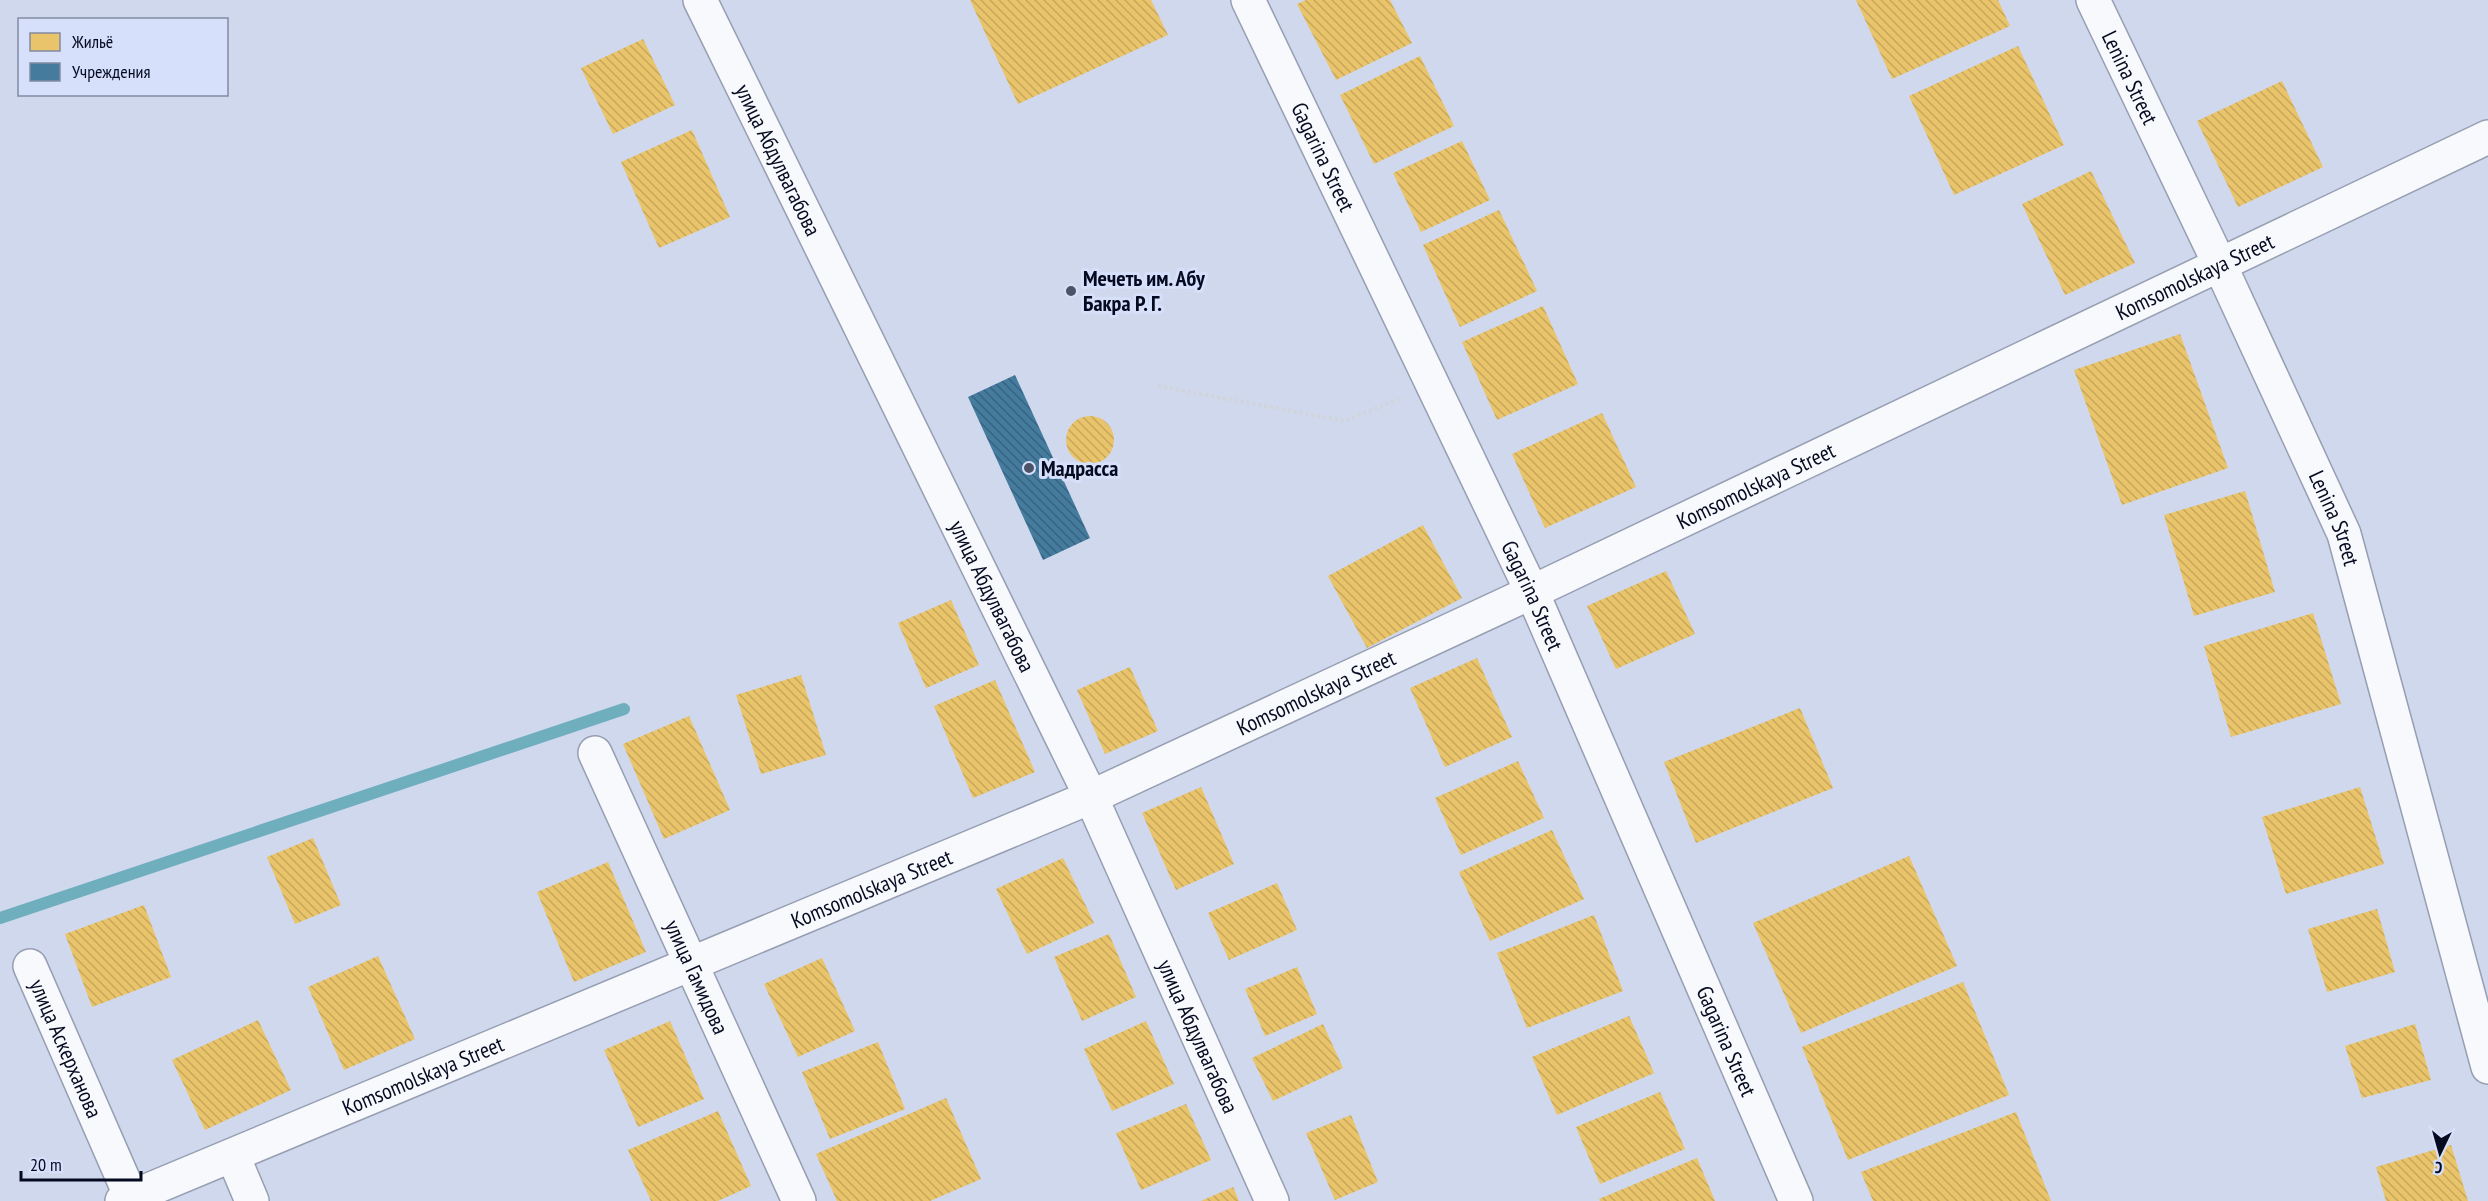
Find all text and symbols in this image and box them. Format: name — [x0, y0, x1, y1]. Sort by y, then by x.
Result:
legend — [18, 18, 228, 96]
street label: Lenina Street — [2096, 26, 2164, 129]
text: Жильё — [71, 30, 113, 53]
text: Учреждения — [72, 60, 150, 83]
street label: улица Абдулвагабова — [729, 79, 827, 240]
street label: Gagarina Street — [1285, 98, 1361, 216]
street label: Komsomolskaya Street — [2111, 227, 2278, 326]
place label: Мечеть им. Абу Бакра Р. Г. — [1083, 264, 1206, 317]
marker: Мечеть им. Абу Бакра Р. Г. — [1064, 284, 1078, 298]
street label: Komsomolskaya Street — [1672, 436, 1839, 535]
place label: Мадрасса — [1041, 454, 1118, 482]
marker: Мадрасса — [1022, 461, 1036, 475]
street label: Lenina Street — [2303, 466, 2366, 569]
street label: улица Абдулвагабова — [943, 516, 1041, 677]
street label: Gagarina Street — [1495, 536, 1570, 655]
street label: Komsomolskaya Street — [1232, 643, 1400, 741]
street label: Komsomolskaya Street — [787, 843, 956, 935]
street label: улица Гамидова — [659, 915, 735, 1038]
street label: улица Абдулвагабова — [1152, 955, 1245, 1118]
street label: улица Аскерханова — [23, 975, 109, 1122]
street label: Gagarina Street — [1690, 982, 1763, 1101]
street label: Komsomolskaya Street — [338, 1030, 508, 1122]
north arrow — [2410, 1123, 2470, 1183]
scale bar — [21, 1144, 141, 1182]
text: 20 m — [30, 1153, 62, 1176]
text: С — [2433, 1158, 2443, 1178]

